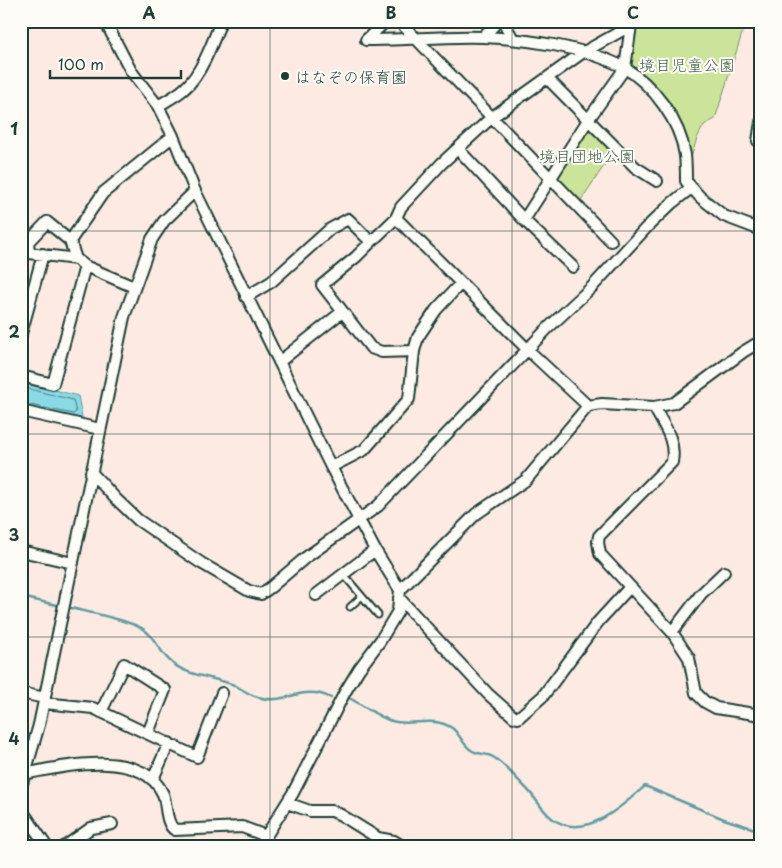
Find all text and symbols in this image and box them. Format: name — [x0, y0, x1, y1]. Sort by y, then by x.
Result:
text: A — [143, 0, 156, 24]
text: B — [386, 0, 397, 24]
text: C — [627, 0, 639, 24]
scale bar — [50, 48, 181, 80]
text: 100 m — [58, 52, 104, 75]
park label: 境目児童公園 — [639, 52, 735, 76]
place label: はなぞの保育園 — [295, 64, 407, 88]
marker: はなぞの保育園 — [279, 70, 291, 82]
text: 1 — [10, 116, 18, 140]
park label: 境目団地公園 — [539, 143, 635, 167]
text: 2 — [8, 319, 20, 343]
text: 3 — [9, 522, 19, 546]
text: 4 — [9, 726, 20, 750]

